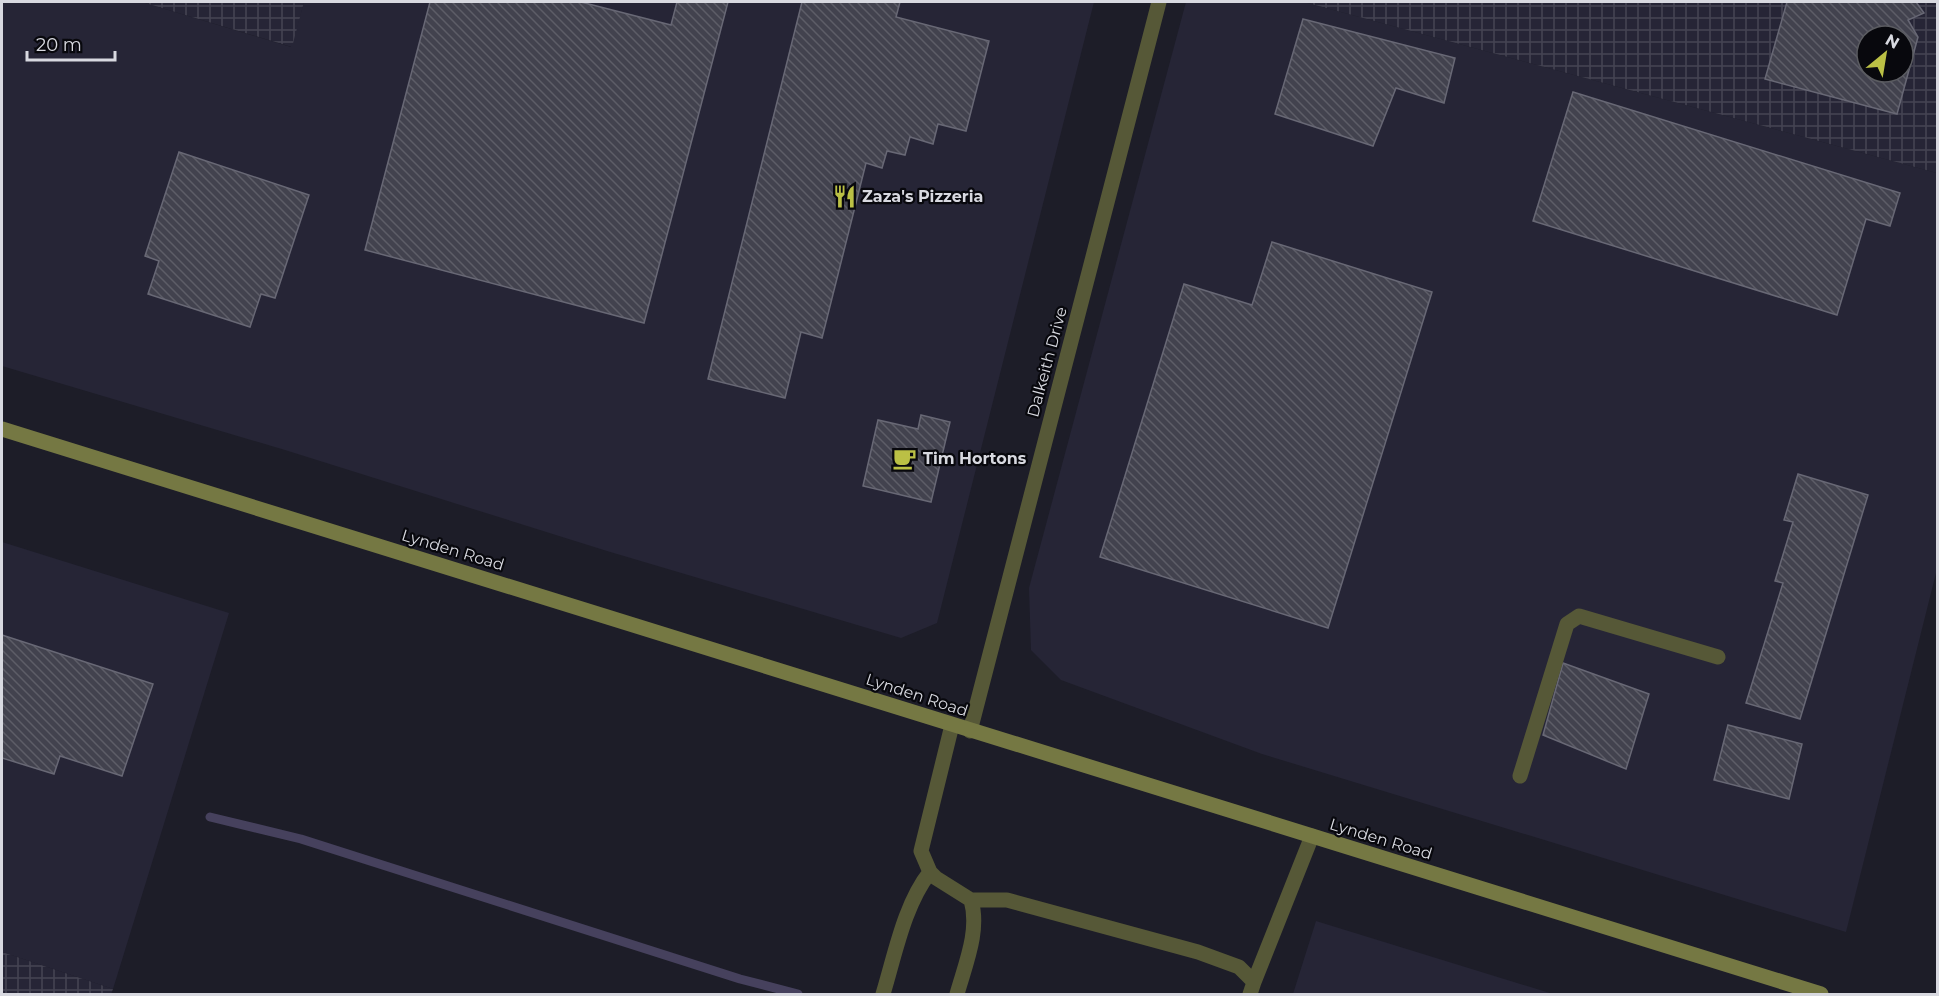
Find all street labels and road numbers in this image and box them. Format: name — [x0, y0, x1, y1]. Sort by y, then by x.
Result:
street label: Dalkeith Drive — [1023, 305, 1071, 419]
street label: Lynden Road — [399, 525, 507, 575]
street label: Lynden Road — [864, 670, 970, 720]
street label: Lynden Road — [1327, 814, 1435, 864]

